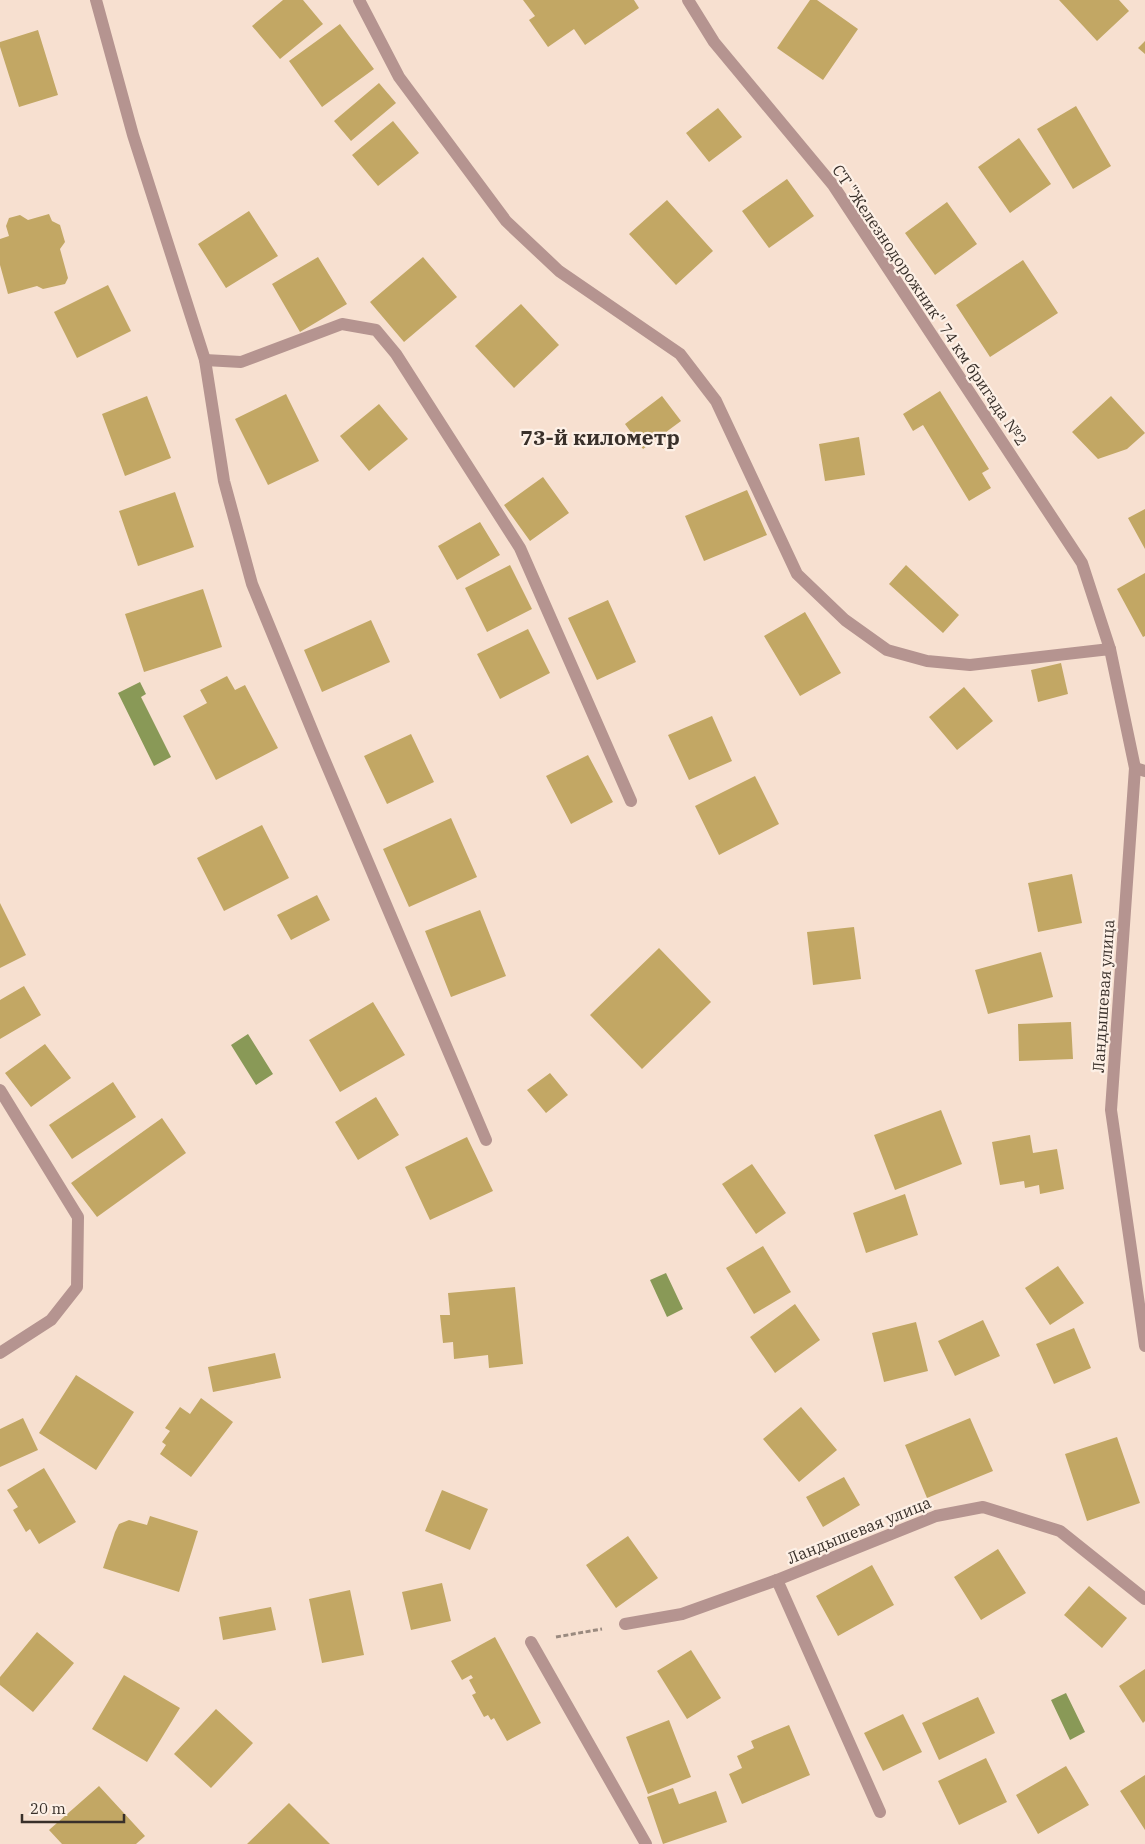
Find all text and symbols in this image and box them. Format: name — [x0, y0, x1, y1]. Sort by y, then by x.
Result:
street label: СТ "Железнодорожник" 74 км бригада №2 — [828, 161, 1032, 449]
district label: 73-й километр — [520, 423, 680, 451]
street label: Ландышевая улица — [1088, 918, 1118, 1073]
street label: Ландышевая улица — [784, 1492, 934, 1568]
scale bar — [22, 1792, 125, 1824]
text: 20 m — [30, 1799, 66, 1818]

